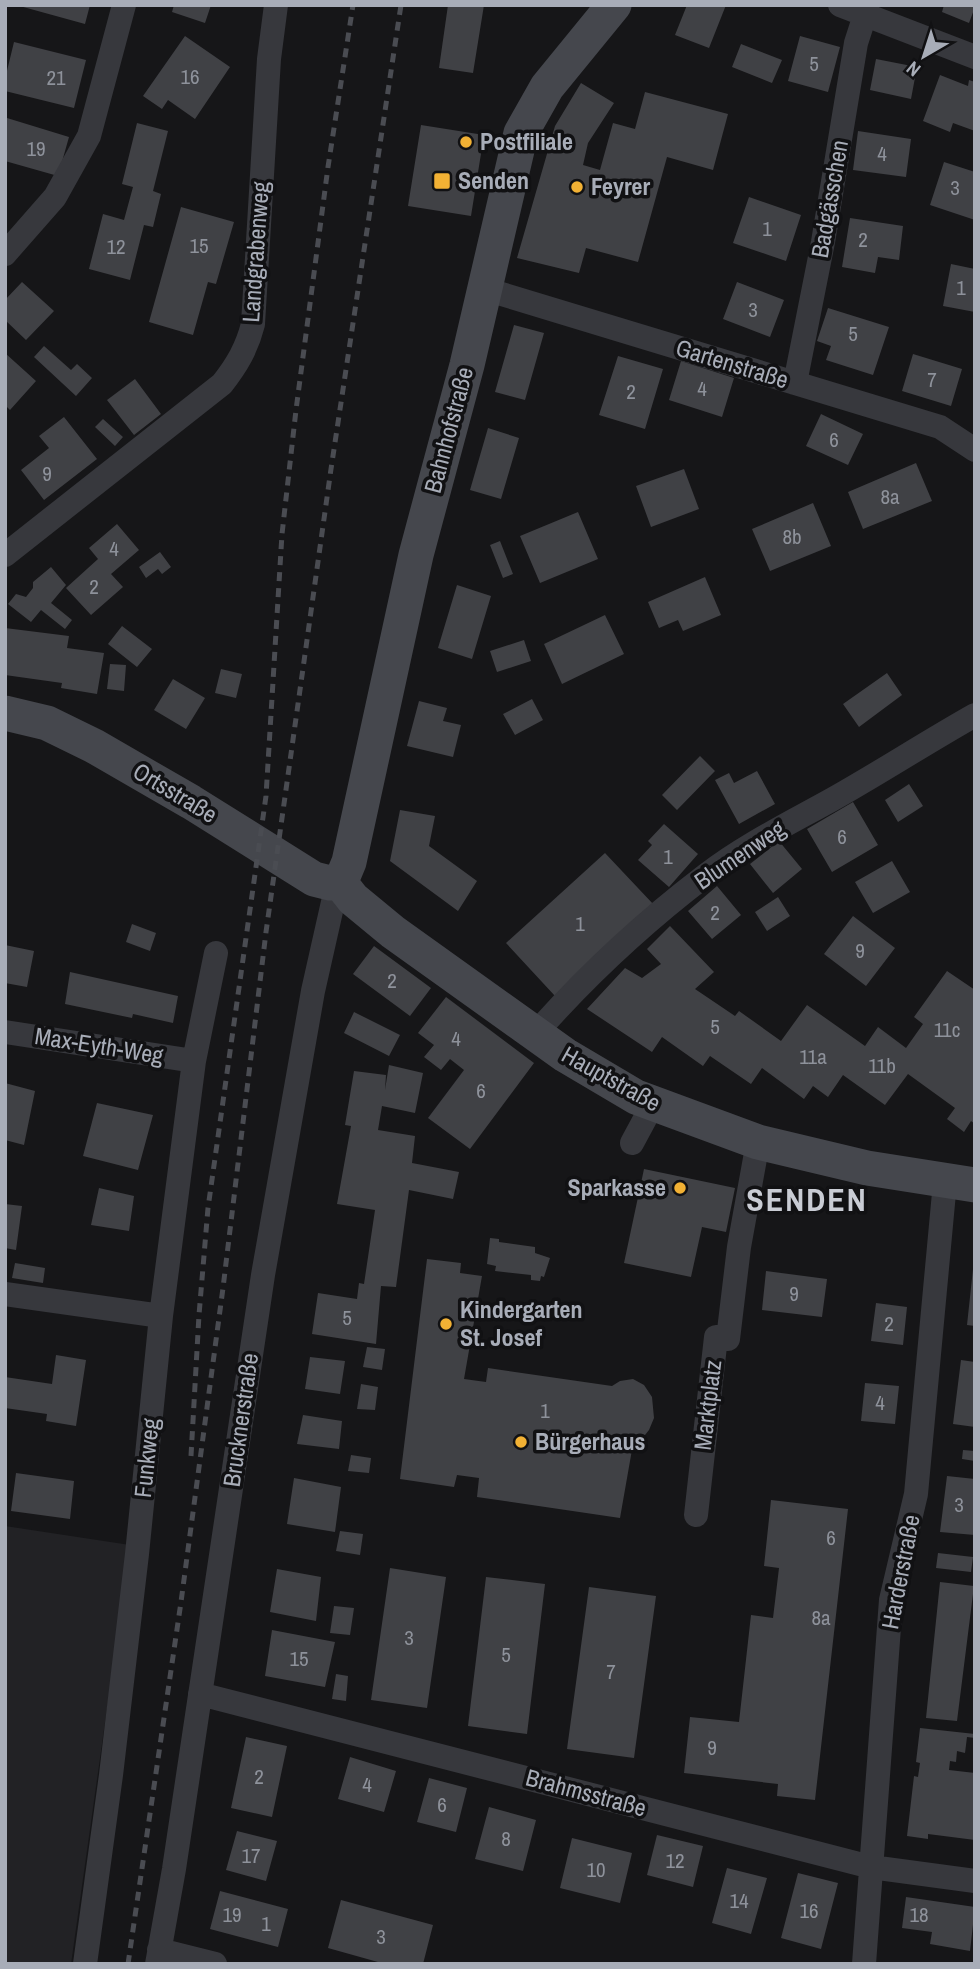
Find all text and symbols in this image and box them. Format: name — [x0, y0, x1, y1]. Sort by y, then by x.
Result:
north arrow — [889, 21, 959, 91]
house number: 5 — [809, 49, 819, 78]
text: N — [901, 56, 926, 83]
house number: 16 — [180, 62, 200, 91]
house number: 21 — [46, 63, 66, 92]
place label: Postfiliale — [480, 125, 573, 157]
house number: 19 — [26, 134, 46, 163]
marker: Postfiliale — [458, 134, 474, 150]
street label: Badgässchen — [803, 137, 855, 260]
house number: 4 — [877, 139, 887, 168]
place label: Senden — [458, 164, 529, 196]
place label: Feyrer — [591, 170, 651, 202]
marker: Senden — [432, 171, 452, 191]
house number: 3 — [950, 173, 960, 202]
marker: Feyrer — [569, 179, 585, 195]
street label: Landgrabenweg — [234, 180, 276, 323]
house number: 1 — [762, 214, 772, 243]
house number: 2 — [858, 225, 868, 254]
house number: 15 — [189, 231, 209, 260]
house number: 12 — [106, 232, 126, 261]
house number: 1 — [956, 273, 966, 302]
house number: 3 — [748, 295, 758, 324]
house number: 5 — [848, 319, 858, 348]
street label: Gartenstraße — [672, 331, 792, 395]
street label: Bahnhofstraße — [416, 363, 480, 496]
house number: 7 — [927, 365, 937, 394]
house number: 4 — [697, 374, 707, 403]
house number: 2 — [626, 377, 636, 406]
house number: 6 — [829, 425, 839, 454]
house number: 9 — [42, 459, 52, 488]
house number: 8a — [880, 482, 900, 511]
house number: 8b — [782, 522, 802, 551]
house number: 4 — [109, 534, 119, 563]
house number: 2 — [89, 572, 99, 601]
street label: Ortsstraße — [127, 754, 224, 830]
street label: Blumenweg — [688, 812, 791, 896]
house number: 6 — [837, 822, 847, 851]
house number: 1 — [663, 842, 673, 871]
house number: 2 — [710, 898, 720, 927]
house number: 1 — [575, 909, 585, 938]
house number: 9 — [855, 936, 865, 965]
house number: 2 — [387, 966, 397, 995]
house number: 5 — [710, 1012, 720, 1041]
house number: 11c — [934, 1015, 960, 1044]
street label: Max-Eyth-Weg — [33, 1019, 166, 1071]
house number: 4 — [451, 1024, 461, 1053]
street label: Hauptstraße — [556, 1038, 667, 1118]
house number: 11a — [799, 1042, 827, 1071]
house number: 11b — [868, 1051, 896, 1080]
house number: 6 — [476, 1076, 486, 1105]
place label: Sparkasse — [568, 1171, 666, 1203]
district label: SENDEN — [746, 1178, 868, 1221]
marker: Sparkasse — [672, 1180, 688, 1196]
house number: 9 — [789, 1279, 799, 1308]
place label: Kindergarten St. Josef — [460, 1293, 582, 1353]
house number: 5 — [342, 1303, 352, 1332]
house number: 2 — [884, 1309, 894, 1338]
marker: Kindergarten St. Josef — [438, 1316, 454, 1332]
street label: Brucknerstraße — [215, 1351, 265, 1489]
street label: Marktplatz — [686, 1358, 728, 1452]
house number: 4 — [875, 1388, 885, 1417]
house number: 1 — [540, 1396, 550, 1425]
street label: Funkweg — [126, 1416, 166, 1499]
place label: Bürgerhaus — [535, 1425, 646, 1457]
marker: Bürgerhaus — [513, 1434, 529, 1450]
house number: 3 — [954, 1490, 964, 1519]
street label: Harderstraße — [873, 1512, 927, 1632]
house number: 6 — [826, 1523, 836, 1552]
house number: 8a — [811, 1603, 831, 1632]
house number: 3 — [404, 1623, 414, 1652]
house number: 5 — [501, 1640, 511, 1669]
house number: 15 — [289, 1644, 309, 1673]
house number: 7 — [606, 1657, 616, 1686]
house number: 9 — [707, 1733, 717, 1762]
street label: Brahmsstraße — [522, 1761, 650, 1823]
house number: 2 — [254, 1762, 264, 1791]
house number: 4 — [362, 1770, 372, 1799]
house number: 6 — [437, 1790, 447, 1819]
house number: 8 — [501, 1824, 511, 1853]
house number: 17 — [241, 1841, 261, 1870]
house number: 12 — [665, 1846, 685, 1875]
house number: 10 — [586, 1855, 606, 1884]
house number: 14 — [729, 1886, 749, 1915]
house number: 16 — [799, 1896, 819, 1925]
house number: 19 — [222, 1900, 242, 1929]
house number: 18 — [909, 1900, 929, 1929]
house number: 1 — [261, 1909, 271, 1938]
house number: 3 — [376, 1922, 386, 1951]

